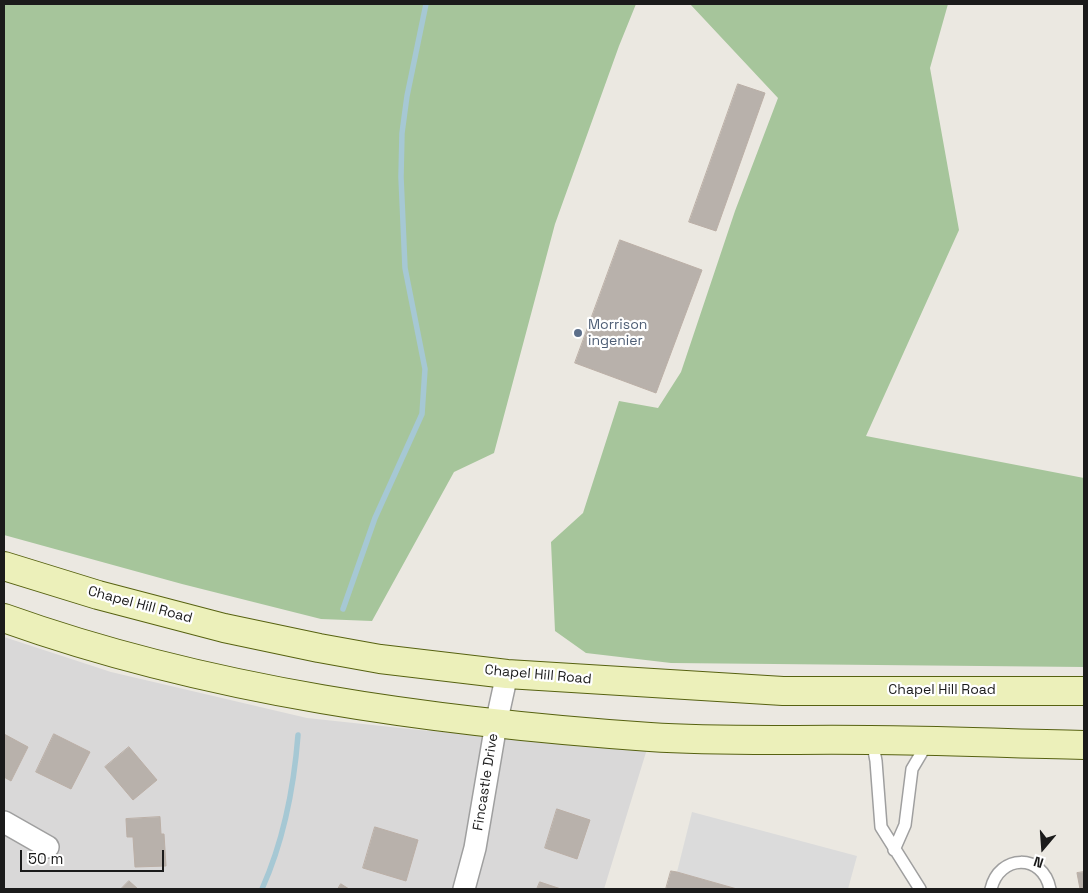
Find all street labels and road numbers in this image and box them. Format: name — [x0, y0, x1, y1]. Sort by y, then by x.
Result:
street label: Chapel Hill Road — [86, 583, 194, 627]
street label: Chapel Hill Road — [484, 662, 592, 688]
street label: Chapel Hill Road — [888, 682, 996, 698]
street label: Fincastle Drive — [470, 732, 502, 832]

